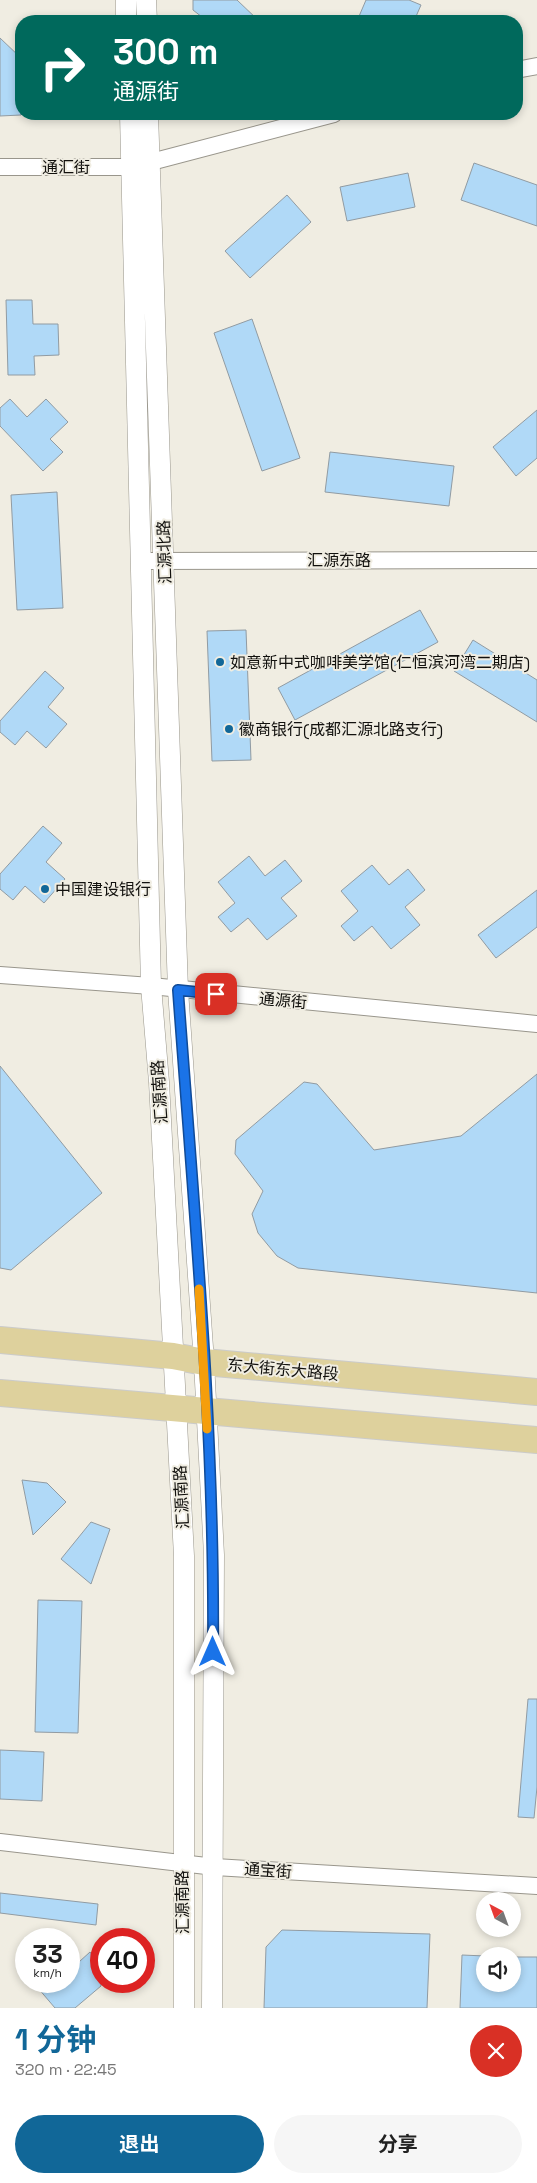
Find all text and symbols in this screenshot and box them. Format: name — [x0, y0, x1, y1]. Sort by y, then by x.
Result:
text: 300 m — [113, 30, 218, 74]
icon: right — [30, 35, 95, 100]
text: 通源街 — [113, 77, 179, 105]
street label: 通汇街 — [42, 157, 90, 178]
street label: 汇源北路 — [153, 520, 176, 584]
street label: 汇源东路 — [307, 550, 371, 571]
place label: 如意新中式咖啡美学馆(仁恒滨河湾二期店) — [230, 652, 530, 673]
marker: 如意新中式咖啡美学馆(仁恒滨河湾二期店) — [214, 656, 226, 668]
place label: 徽商银行(成都汇源北路支行) — [239, 719, 443, 740]
marker: 徽商银行(成都汇源北路支行) — [223, 723, 235, 735]
place label: 中国建设银行 — [55, 879, 151, 900]
marker: 中国建设银行 — [39, 883, 51, 895]
pin — [195, 973, 237, 1015]
icon: arrive — [202, 980, 230, 1008]
street label: 通源街 — [258, 988, 308, 1013]
street label: 汇源南路 — [147, 1059, 172, 1125]
street label: 东大街东大路段 — [226, 1354, 340, 1385]
street label: 汇源南路 — [169, 1464, 194, 1529]
position arrow — [186, 1625, 238, 1677]
street label: 通宝街 — [243, 1858, 293, 1883]
street label: 汇源南路 — [171, 1870, 194, 1934]
north arrow — [476, 1892, 521, 1938]
map controls — [476, 1892, 521, 1992]
speed limit sign: 40 — [90, 1928, 155, 1993]
text: 33 — [32, 1938, 63, 1970]
button: sound — [476, 1947, 521, 1992]
text: km/h — [33, 1965, 62, 1981]
text: 1 分钟 — [15, 2020, 96, 2059]
button: close — [470, 2025, 522, 2077]
text: 320 m · 22:45 — [15, 2059, 117, 2080]
button: 退出 — [15, 2115, 264, 2173]
button: 分享 — [274, 2115, 522, 2173]

